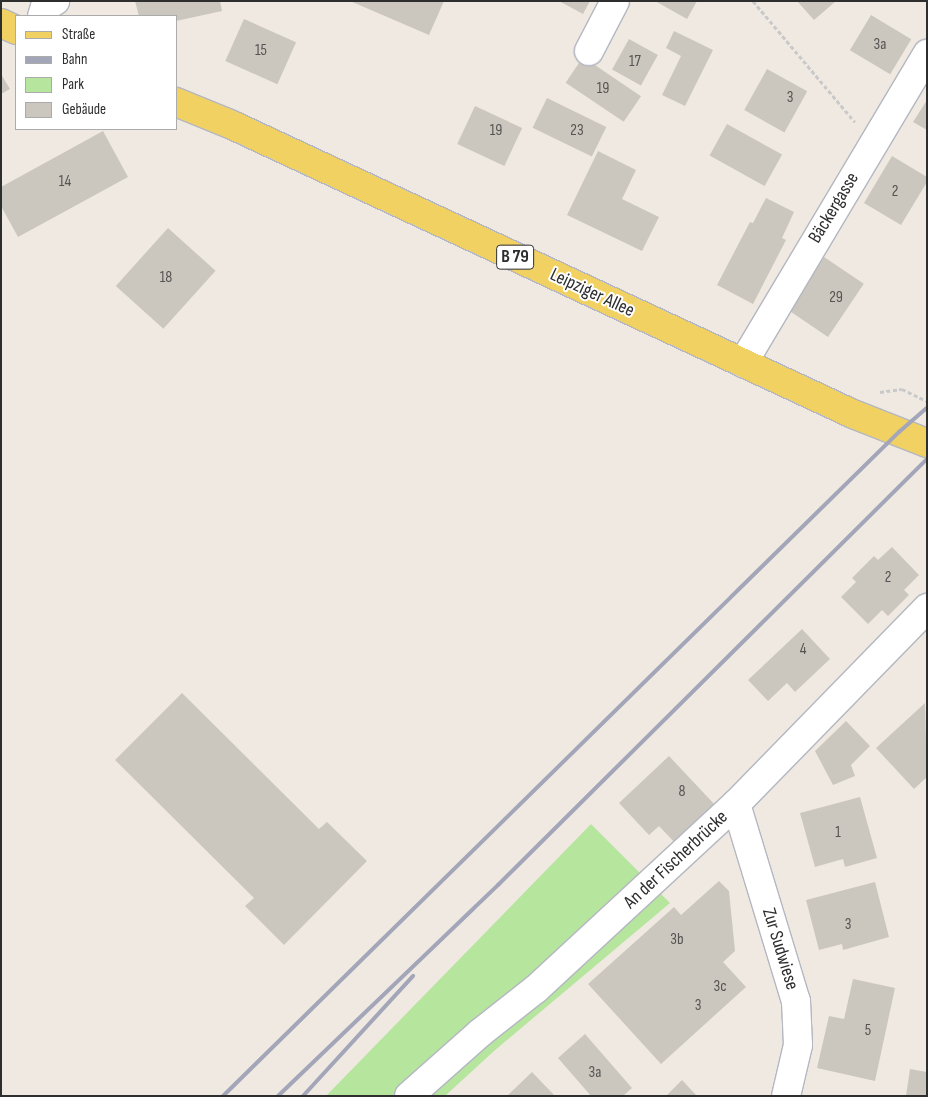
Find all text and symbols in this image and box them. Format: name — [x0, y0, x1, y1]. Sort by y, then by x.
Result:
legend — [15, 15, 178, 130]
text: Straße — [62, 25, 95, 44]
house number: 3a — [874, 35, 886, 55]
house number: 15 — [255, 41, 267, 61]
text: Bahn — [62, 50, 87, 69]
house number: 17 — [629, 52, 641, 72]
text: Park — [62, 75, 84, 94]
house number: 19 — [597, 79, 609, 99]
house number: 3 — [787, 88, 793, 108]
text: Gebäude — [62, 100, 106, 119]
house number: 19 — [490, 121, 502, 141]
house number: 23 — [570, 121, 584, 141]
street label: Bäckergasse — [804, 168, 864, 248]
house number: 14 — [59, 172, 71, 192]
house number: 2 — [892, 182, 898, 202]
road number: B 79 — [495, 242, 535, 272]
street label: Leipziger Allee — [546, 264, 638, 322]
house number: 18 — [160, 268, 172, 288]
house number: 29 — [829, 288, 843, 308]
house number: 2 — [885, 568, 891, 588]
house number: 4 — [800, 640, 806, 660]
house number: 8 — [678, 782, 686, 802]
street label: An der Fischerbrücke — [619, 806, 733, 914]
house number: 1 — [835, 823, 841, 843]
street label: Zur Sudwiese — [757, 905, 803, 993]
house number: 3 — [845, 915, 851, 935]
house number: 3b — [670, 930, 684, 950]
house number: 3c — [713, 977, 727, 997]
house number: 3 — [695, 996, 701, 1016]
house number: 5 — [865, 1021, 871, 1041]
house number: 3a — [589, 1063, 601, 1083]

